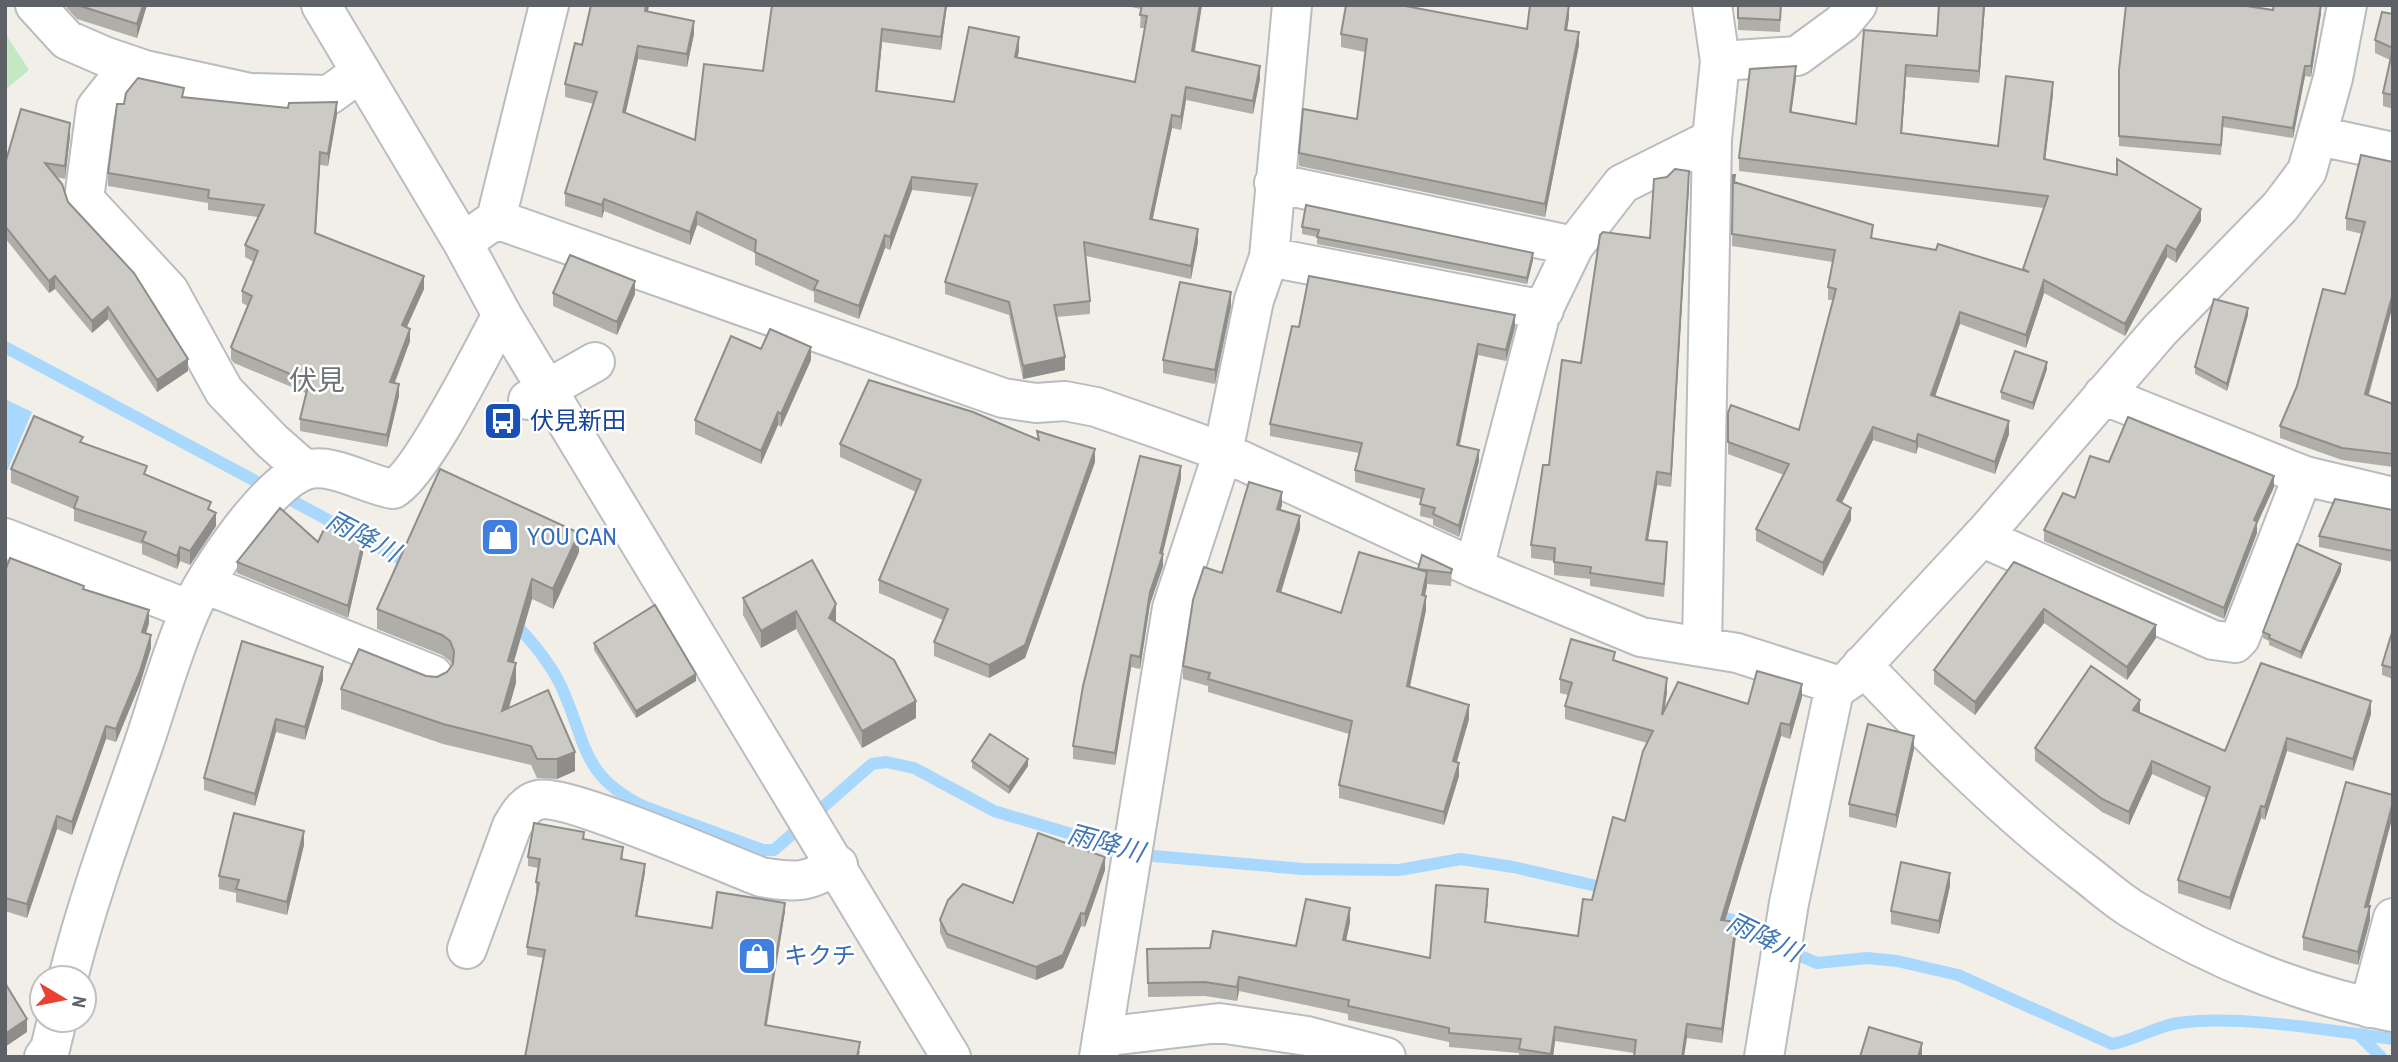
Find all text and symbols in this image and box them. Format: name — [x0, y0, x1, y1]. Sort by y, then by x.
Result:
district label: 伏見 — [289, 361, 345, 399]
bus stop icon: 伏見新田 — [482, 400, 524, 442]
place label: 伏見新田 — [530, 404, 626, 436]
water label: 雨降川 — [321, 502, 409, 571]
shop icon: YOU CAN — [479, 516, 521, 558]
place label: YOU CAN — [527, 520, 617, 552]
water label: 雨降川 — [1064, 816, 1151, 870]
water label: 雨降川 — [1721, 904, 1810, 971]
shop icon: キクチ — [736, 935, 778, 977]
place label: キクチ — [784, 939, 856, 971]
north arrow — [28, 964, 98, 1034]
text: N — [66, 994, 94, 1010]

